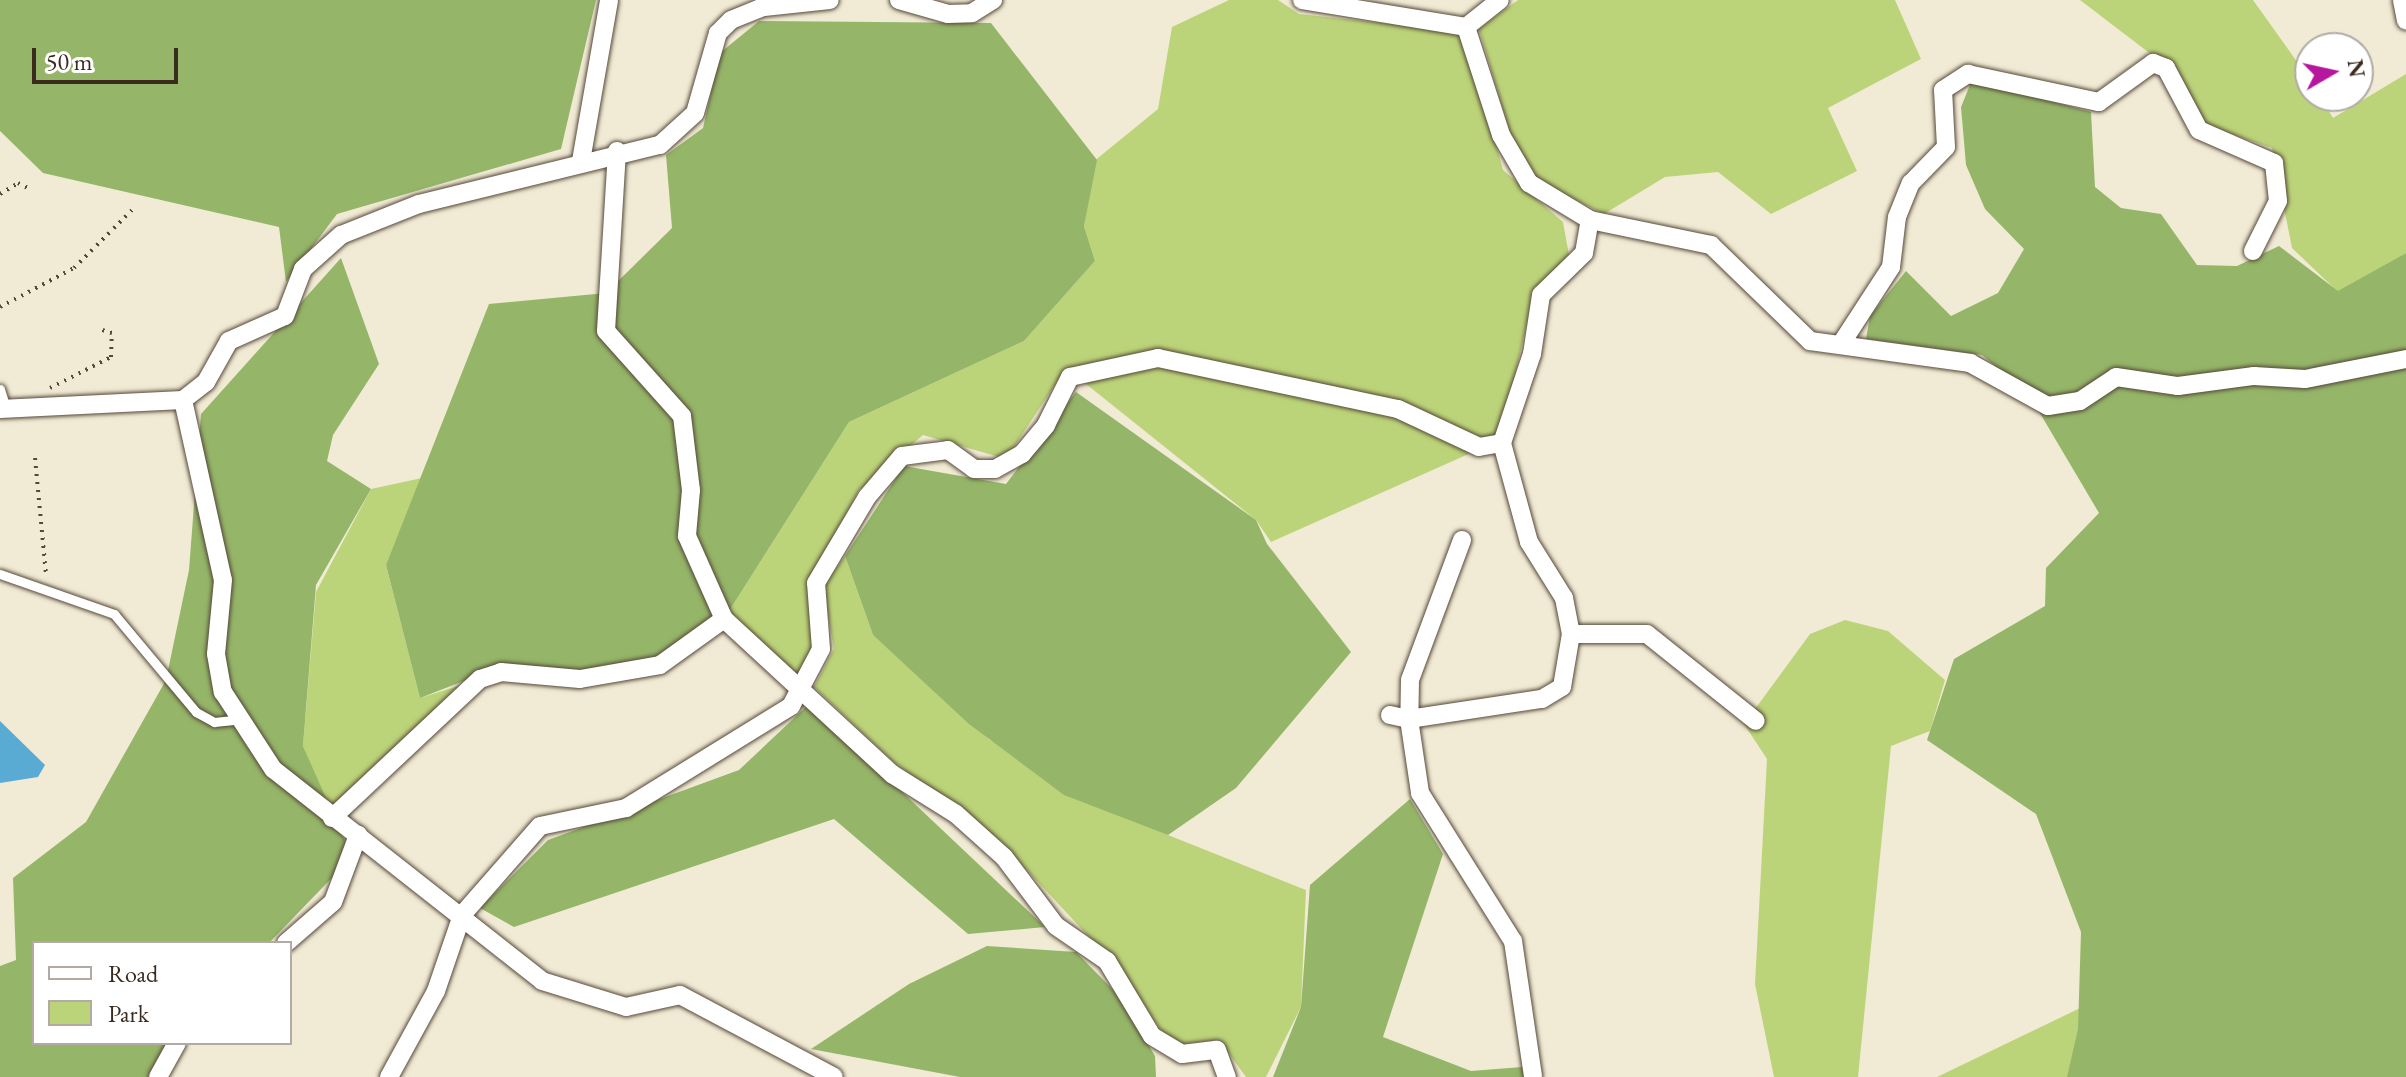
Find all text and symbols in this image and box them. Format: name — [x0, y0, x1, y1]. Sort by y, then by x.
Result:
scale bar — [36, 32, 182, 82]
north arrow — [2294, 32, 2374, 112]
text: 50 m — [46, 46, 93, 77]
text: N — [2341, 57, 2372, 80]
legend — [32, 941, 292, 1045]
text: Road — [108, 958, 158, 989]
text: Park — [108, 998, 149, 1029]

